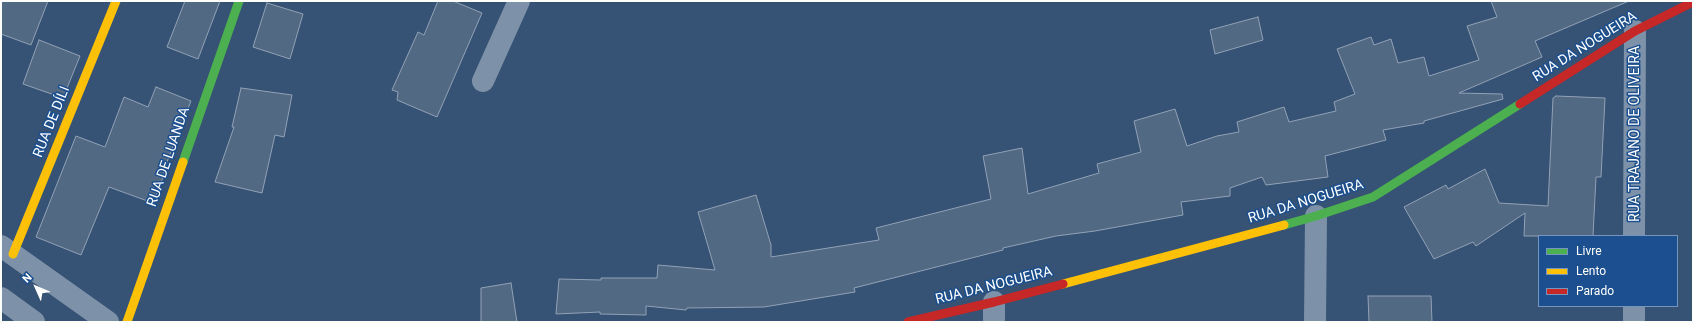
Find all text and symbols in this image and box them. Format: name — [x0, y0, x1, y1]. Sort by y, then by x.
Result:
street label: RUA DA NOGUEIRA — [1530, 8, 1640, 86]
street label: RUA TRAJANO DE OLIVEIRA — [1627, 46, 1643, 222]
street label: RUA DE DÍLI — [30, 84, 74, 160]
street label: RUA DE LUANDA — [144, 105, 194, 209]
street label: RUA DA NOGUEIRA — [1246, 176, 1366, 228]
legend — [1538, 235, 1678, 307]
text: Livre — [1576, 244, 1602, 258]
street label: RUA DA NOGUEIRA — [934, 263, 1054, 309]
text: Lento — [1576, 264, 1606, 278]
north arrow — [16, 267, 56, 307]
text: N — [20, 271, 34, 286]
text: Parado — [1576, 284, 1614, 298]

